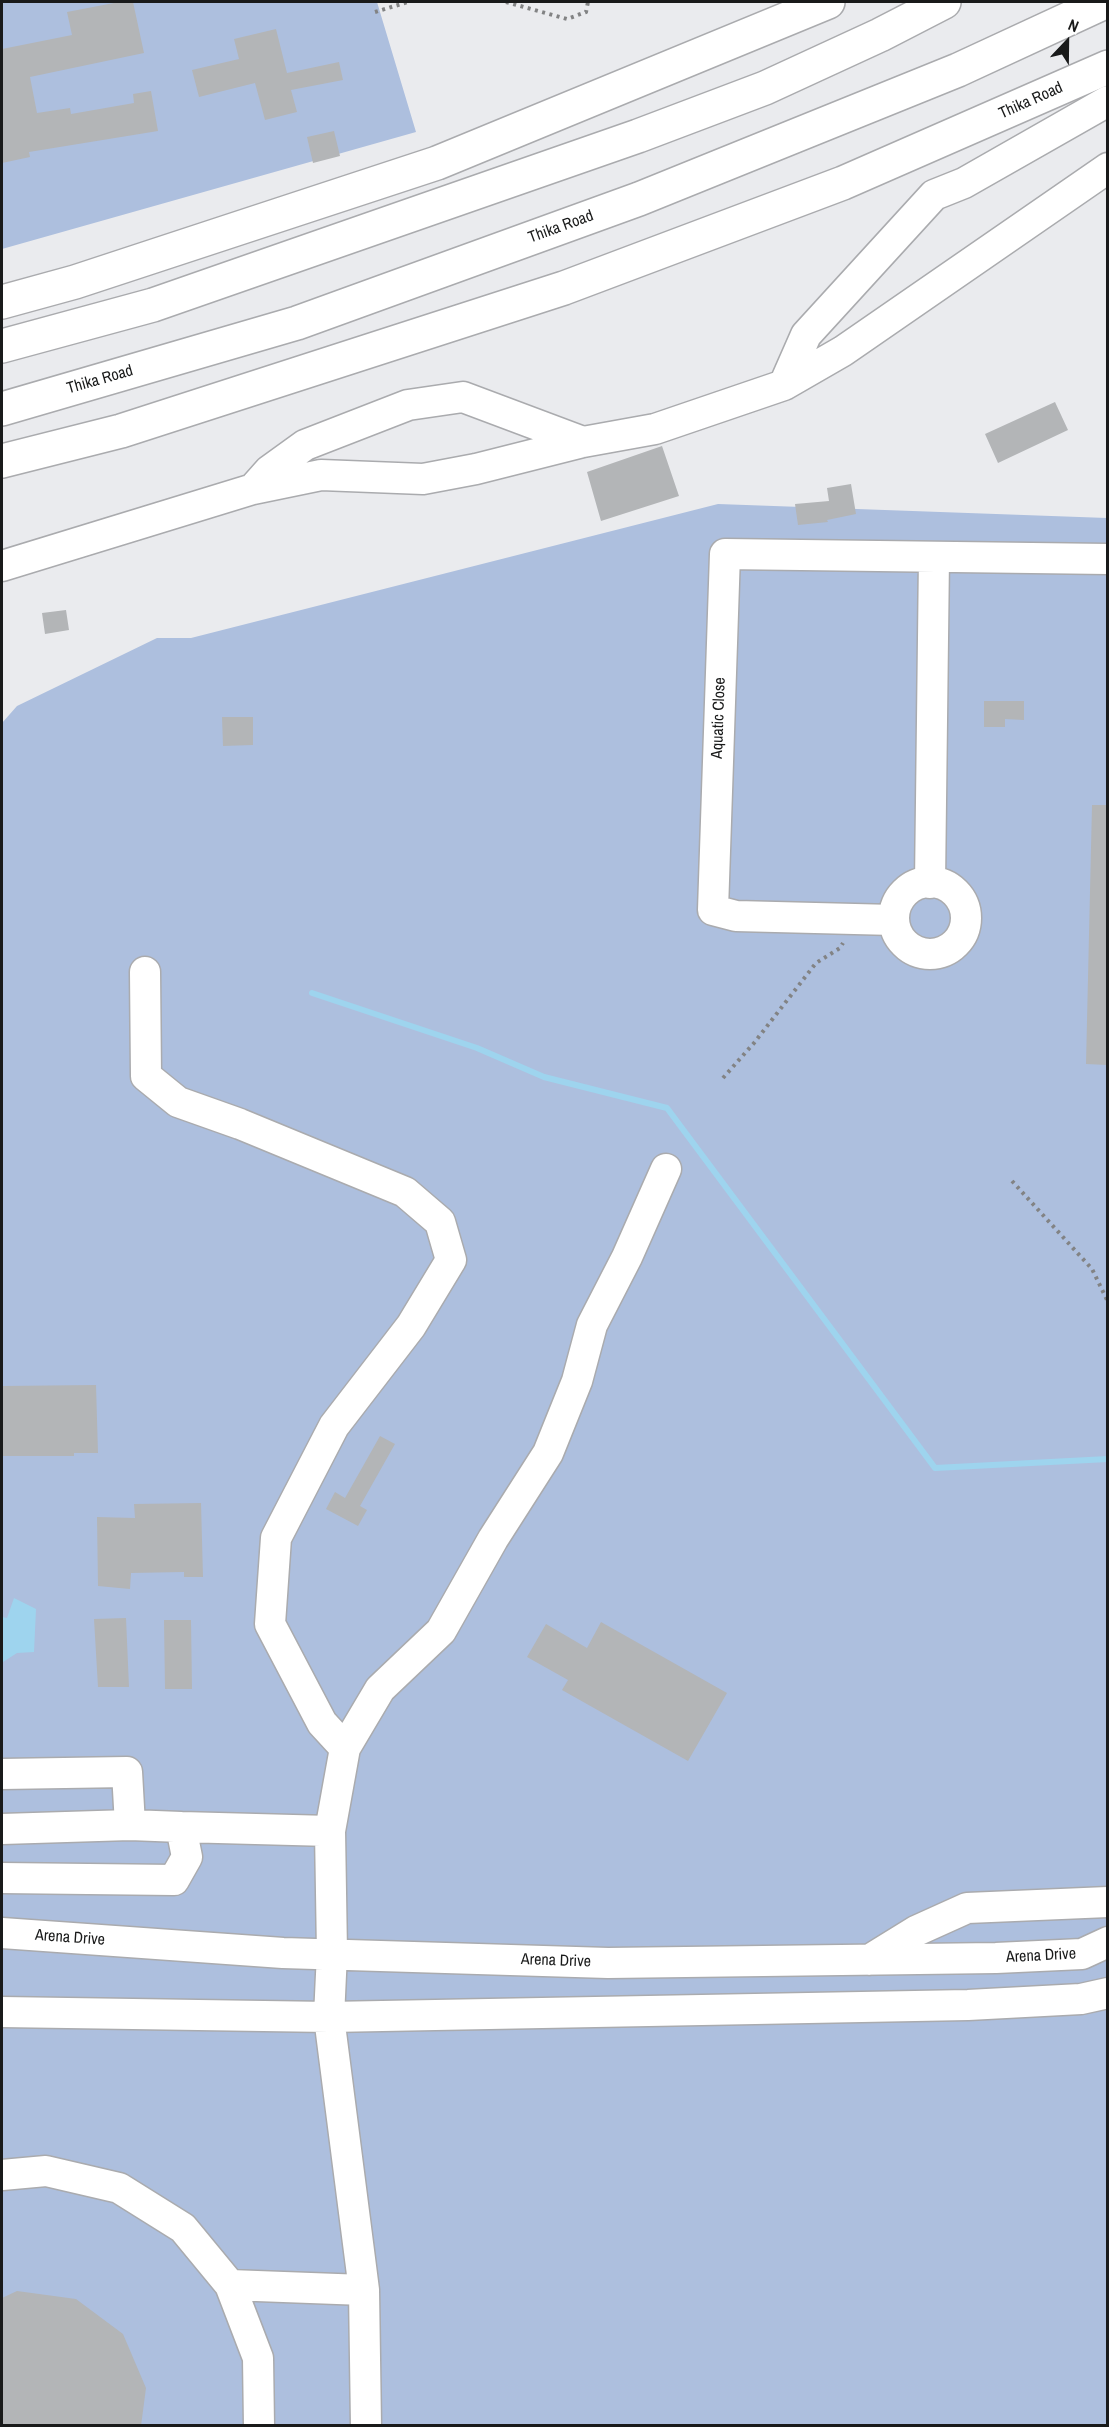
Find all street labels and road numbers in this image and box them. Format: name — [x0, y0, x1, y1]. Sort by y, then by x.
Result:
street label: Thika Road — [996, 78, 1066, 124]
street label: Thika Road — [526, 206, 596, 248]
street label: Thika Road — [65, 361, 135, 399]
street label: Aquatic Close — [708, 677, 730, 759]
street label: Arena Drive — [34, 1926, 106, 1950]
street label: Arena Drive — [1006, 1945, 1076, 1967]
street label: Arena Drive — [521, 1950, 591, 1972]

